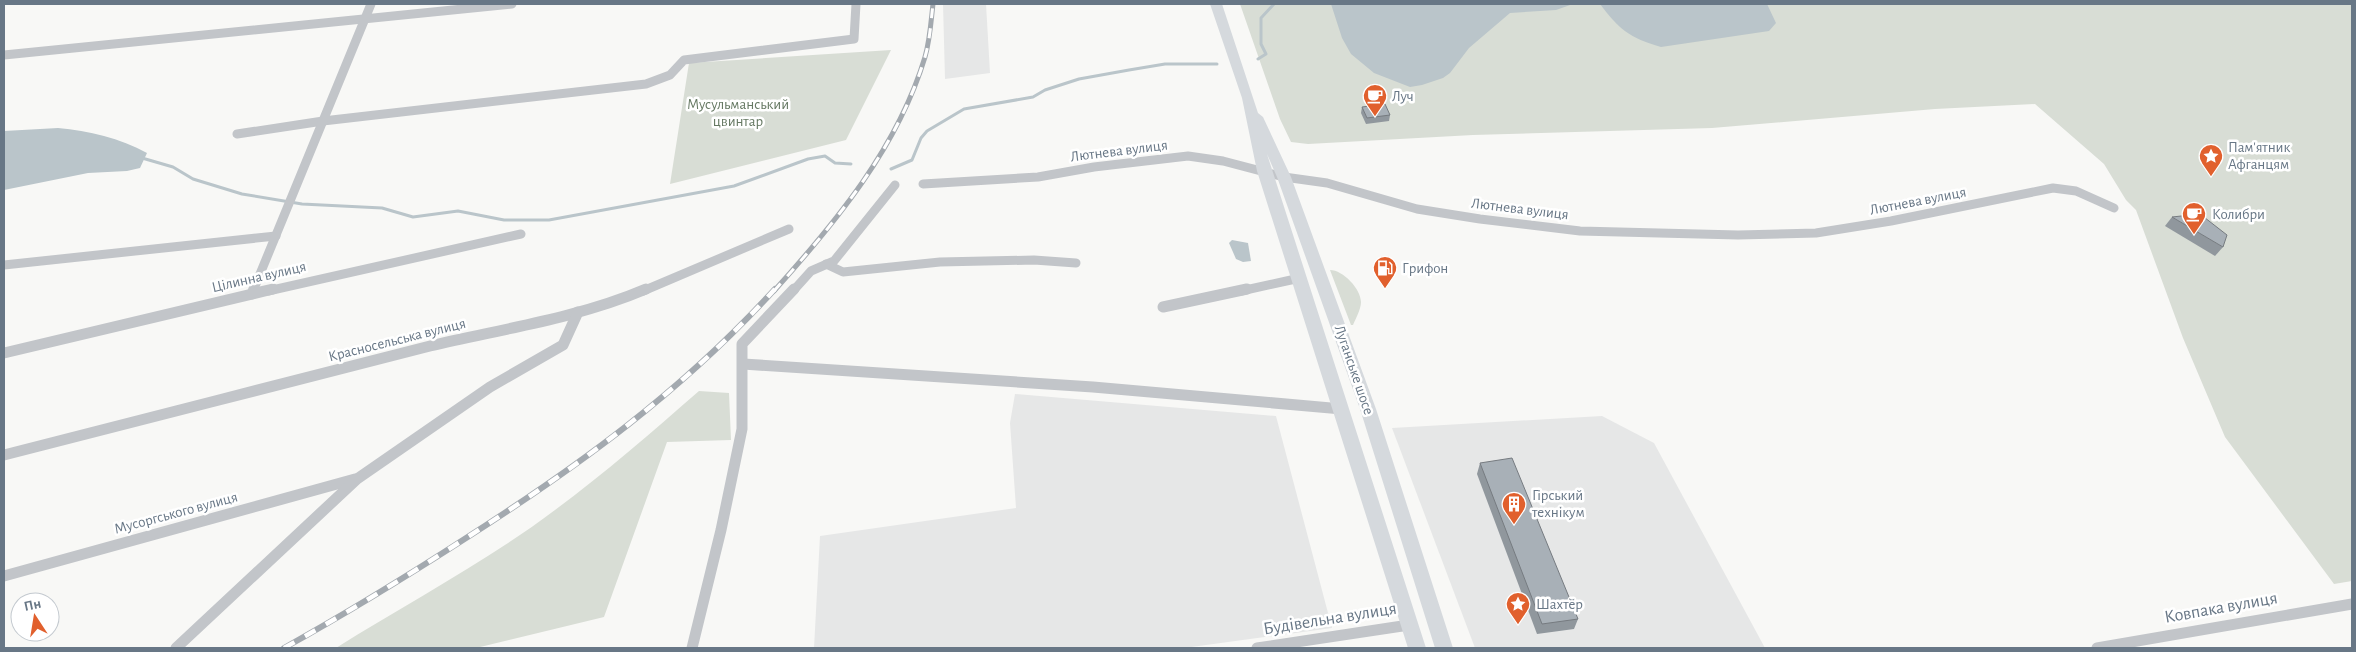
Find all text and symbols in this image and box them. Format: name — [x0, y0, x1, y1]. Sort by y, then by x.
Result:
cafe icon: Луч — [1362, 83, 1388, 117]
place label: Луч — [1392, 89, 1414, 104]
park label: Мусульманський цвинтар — [687, 97, 789, 129]
street label: Лютнева вулиця — [1069, 138, 1169, 164]
place label: Пам'ятник Афганцям — [2228, 140, 2290, 172]
place icon: Пам'ятник Афганцям — [2198, 143, 2224, 177]
street label: Лютнева вулиця — [1868, 184, 1968, 218]
street label: Лютнева вулиця — [1470, 196, 1570, 222]
cafe icon: Колибри — [2181, 201, 2207, 235]
place label: Колибри — [2212, 207, 2265, 222]
fuel station icon: Грифон — [1372, 255, 1398, 289]
street label: Цілинна вулиця — [210, 259, 308, 295]
place label: Грифон — [1402, 261, 1448, 276]
street label: Красносельська вулиця — [327, 316, 467, 364]
street label: Луганське шосе — [1332, 323, 1376, 417]
place label: Гірський технікум — [1531, 488, 1585, 520]
street label: Мусоргського вулиця — [113, 489, 239, 537]
building icon: Гірський технікум — [1501, 491, 1527, 525]
street label: Ковпака вулиця — [2163, 589, 2279, 627]
place icon: Шахтёр — [1505, 591, 1531, 625]
north arrow — [10, 592, 60, 642]
text: Пн — [23, 597, 42, 614]
place label: Шахтёр — [1536, 597, 1583, 612]
street label: Будівельна вулиця — [1262, 600, 1398, 638]

